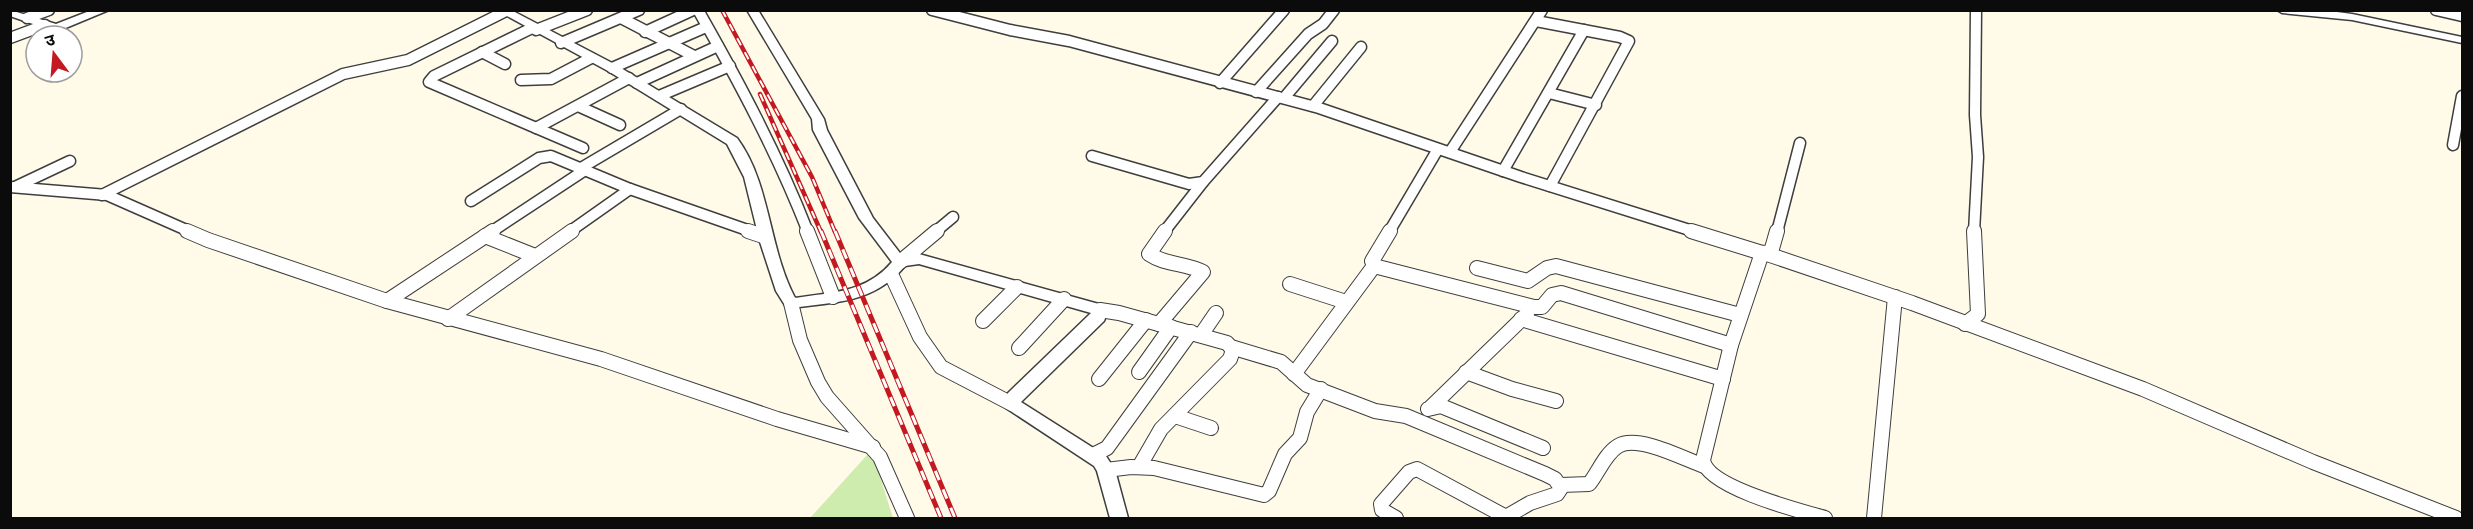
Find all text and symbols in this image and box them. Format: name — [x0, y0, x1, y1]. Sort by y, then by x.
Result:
north arrow — [24, 24, 84, 84]
text: उ — [43, 29, 58, 50]

